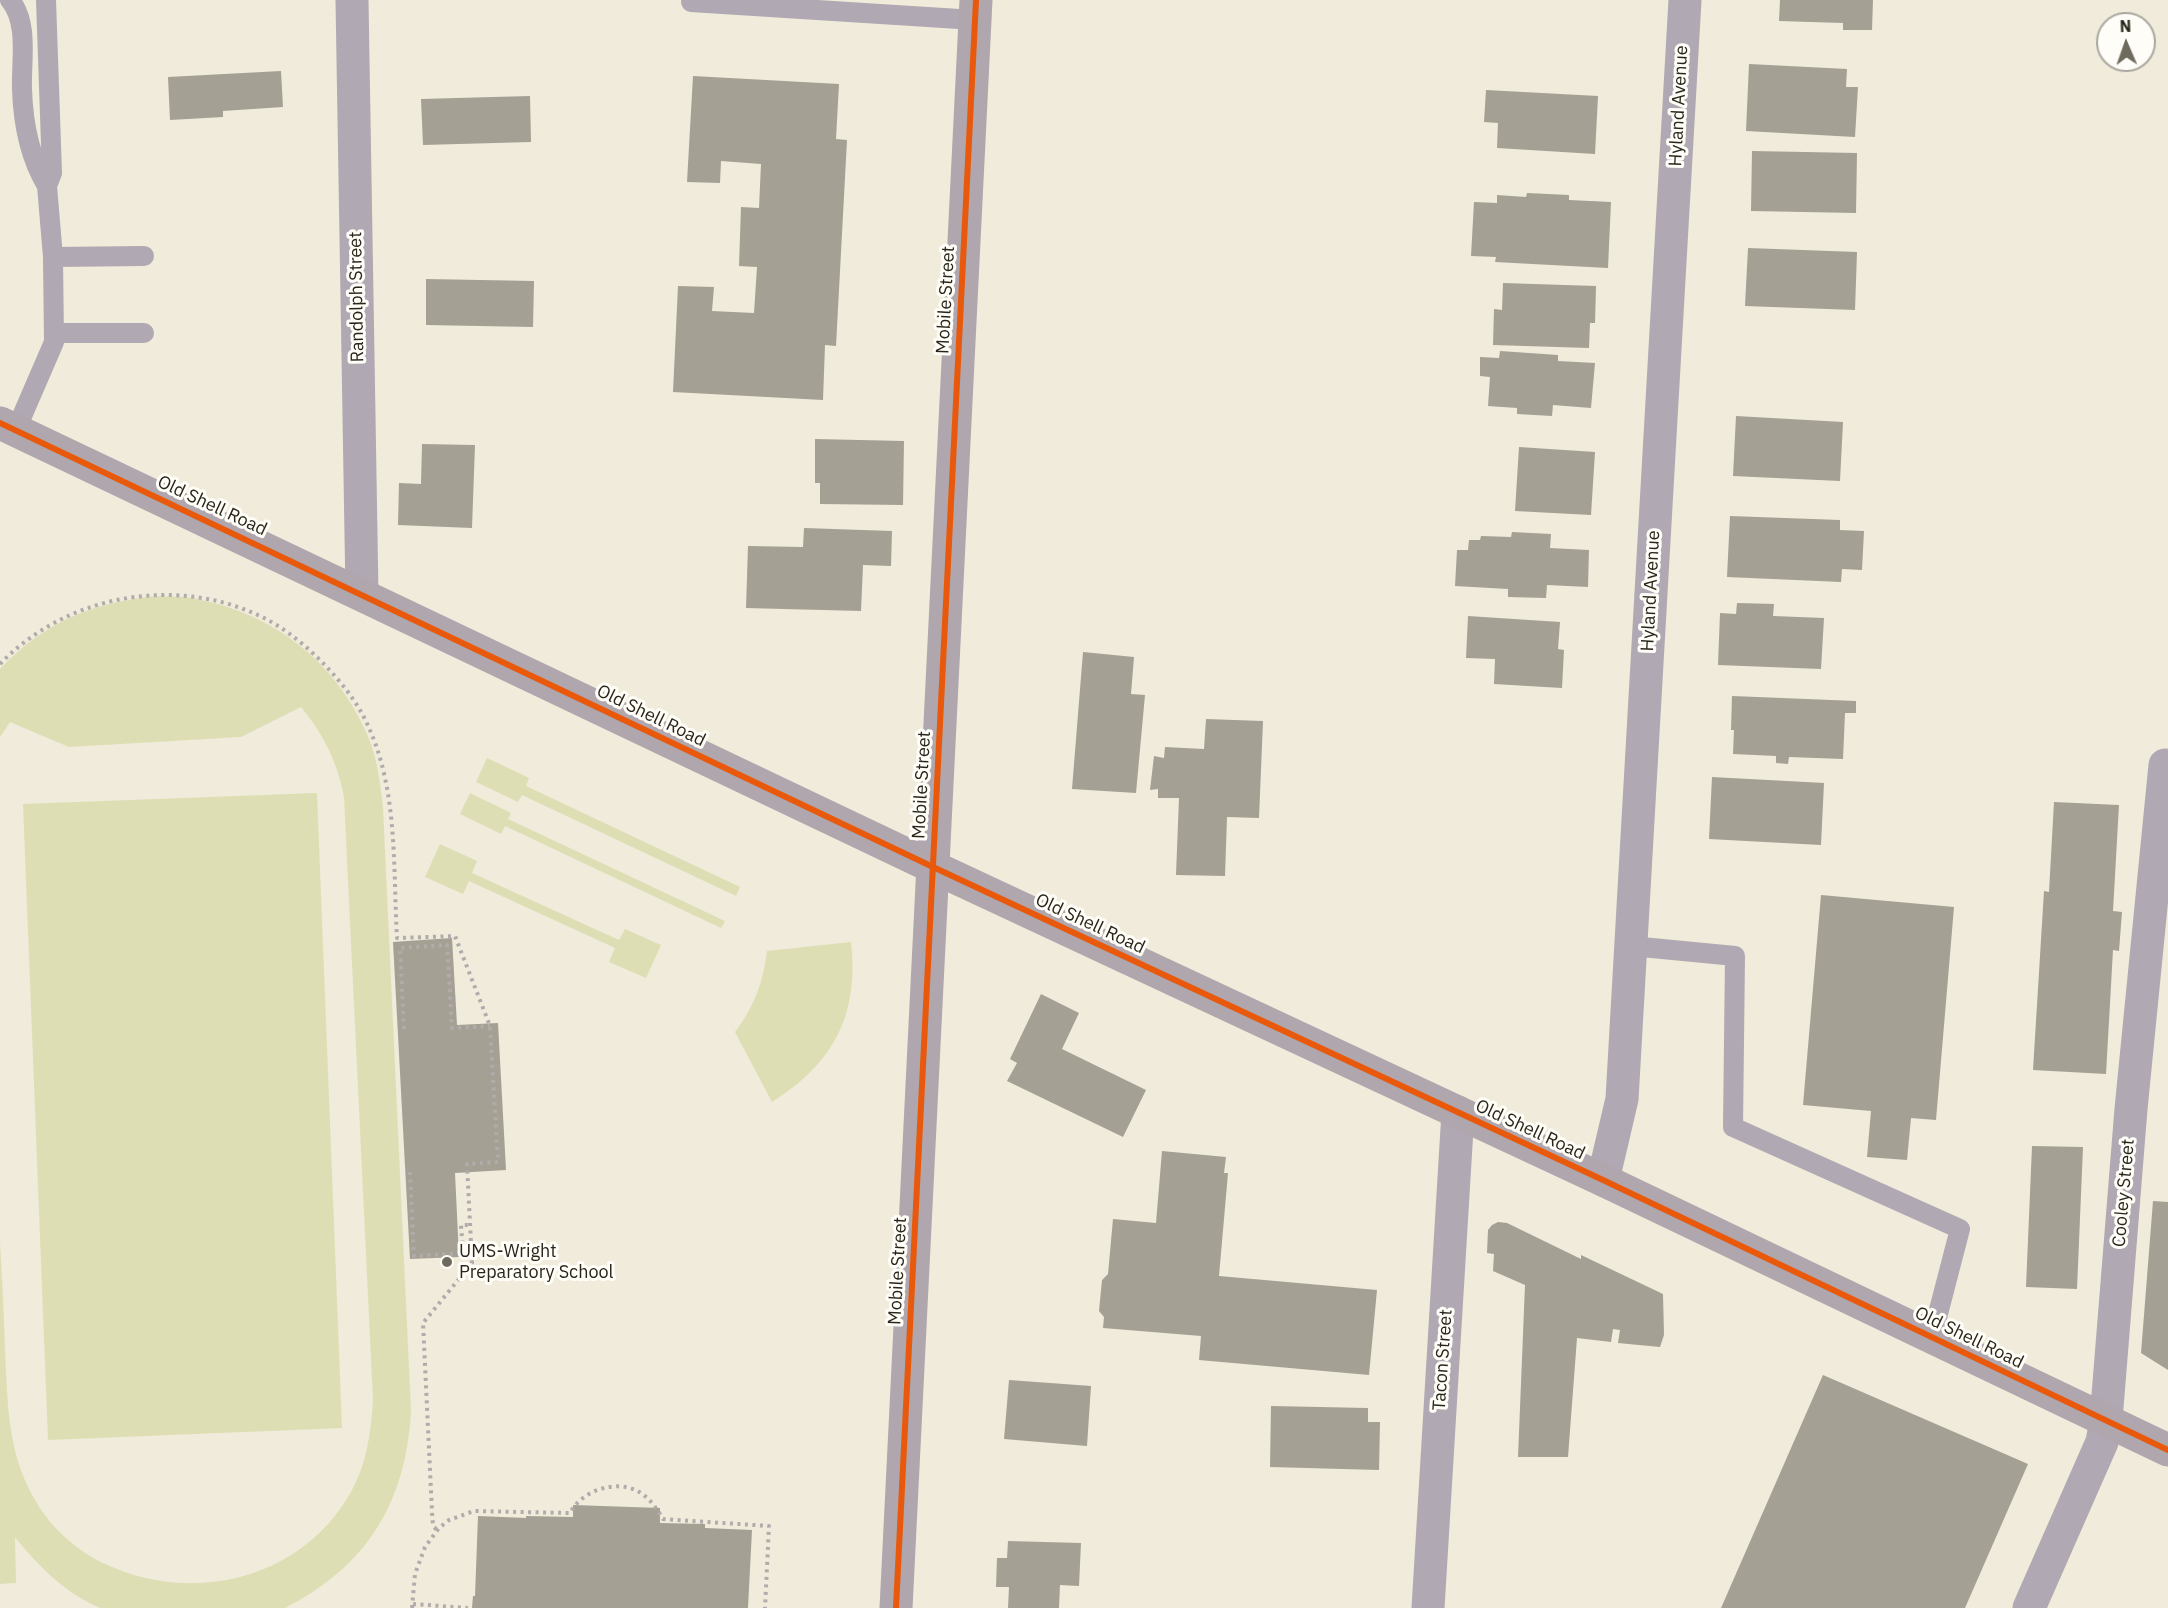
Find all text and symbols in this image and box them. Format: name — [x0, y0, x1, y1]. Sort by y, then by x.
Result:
north arrow — [2096, 12, 2156, 72]
text: N — [2119, 16, 2132, 36]
street label: Hyland Avenue — [1665, 45, 1693, 167]
street label: Randolph Street — [345, 231, 369, 363]
street label: Mobile Street — [932, 245, 960, 355]
street label: Old Shell Road — [154, 471, 270, 541]
street label: Hyland Avenue — [1637, 530, 1665, 652]
street label: Old Shell Road — [593, 680, 709, 752]
street label: Mobile Street — [908, 730, 936, 840]
street label: Old Shell Road — [1032, 889, 1148, 959]
street label: Old Shell Road — [1472, 1095, 1588, 1165]
street label: Cooley Street — [2109, 1138, 2139, 1248]
street label: Mobile Street — [884, 1216, 912, 1326]
place label: UMS-Wright Preparatory School — [459, 1241, 613, 1284]
marker: UMS-Wright Preparatory School — [440, 1255, 454, 1269]
street label: Old Shell Road — [1911, 1302, 2027, 1374]
street label: Tacon Street — [1429, 1309, 1457, 1411]

